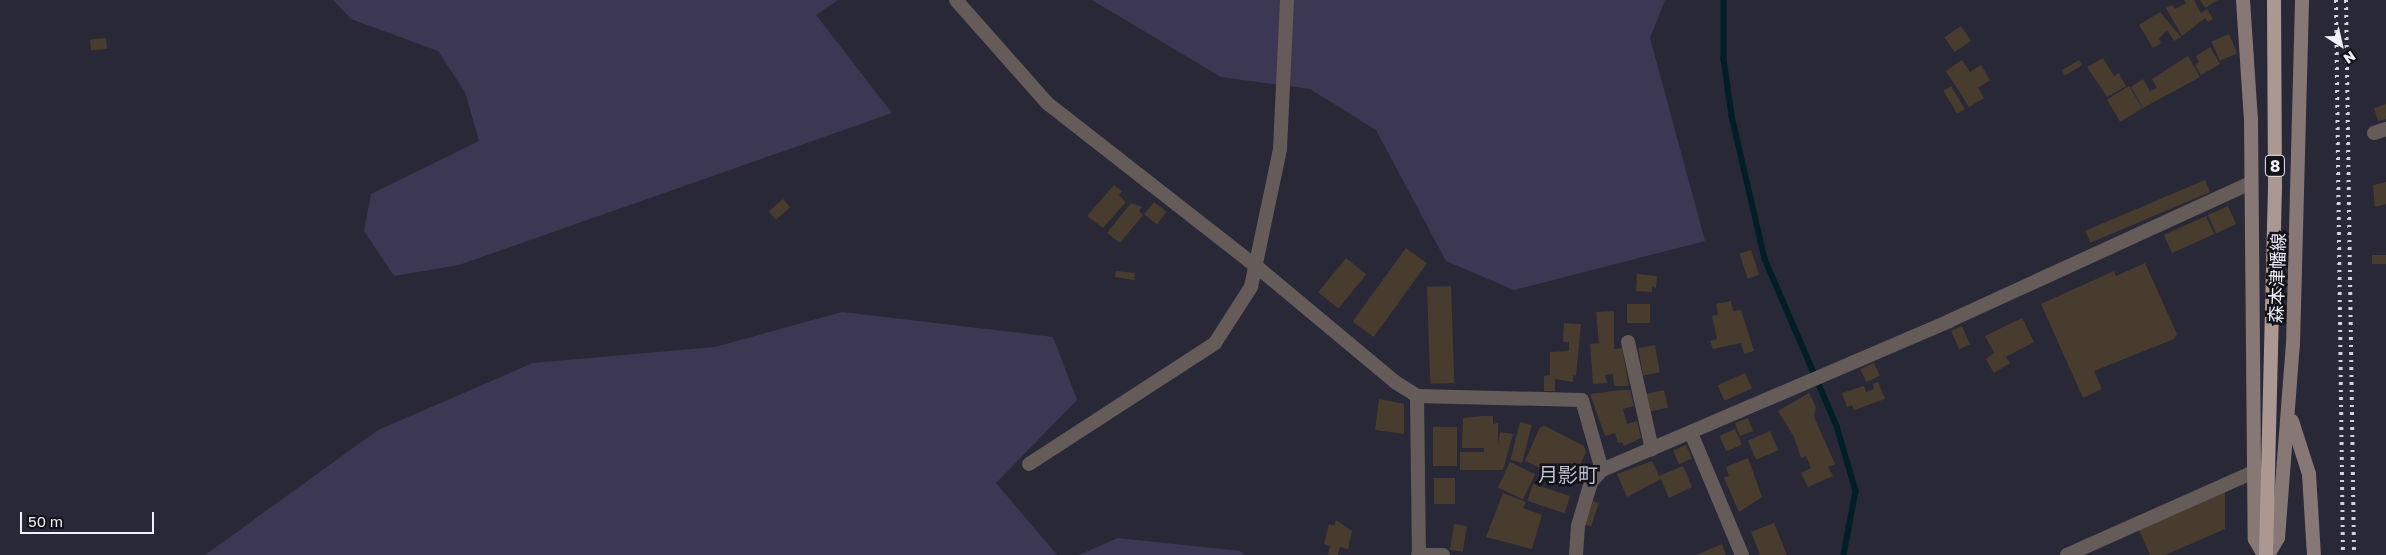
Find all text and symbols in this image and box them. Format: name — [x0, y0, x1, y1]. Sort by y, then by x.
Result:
north arrow — [2316, 20, 2366, 70]
text: N — [2341, 48, 2359, 68]
road number: 8 — [2264, 153, 2286, 180]
street label: 森本津幡線 — [2265, 233, 2289, 323]
district label: 月影町 — [1538, 462, 1598, 486]
scale bar — [22, 502, 156, 534]
text: 50 m — [28, 512, 63, 530]

